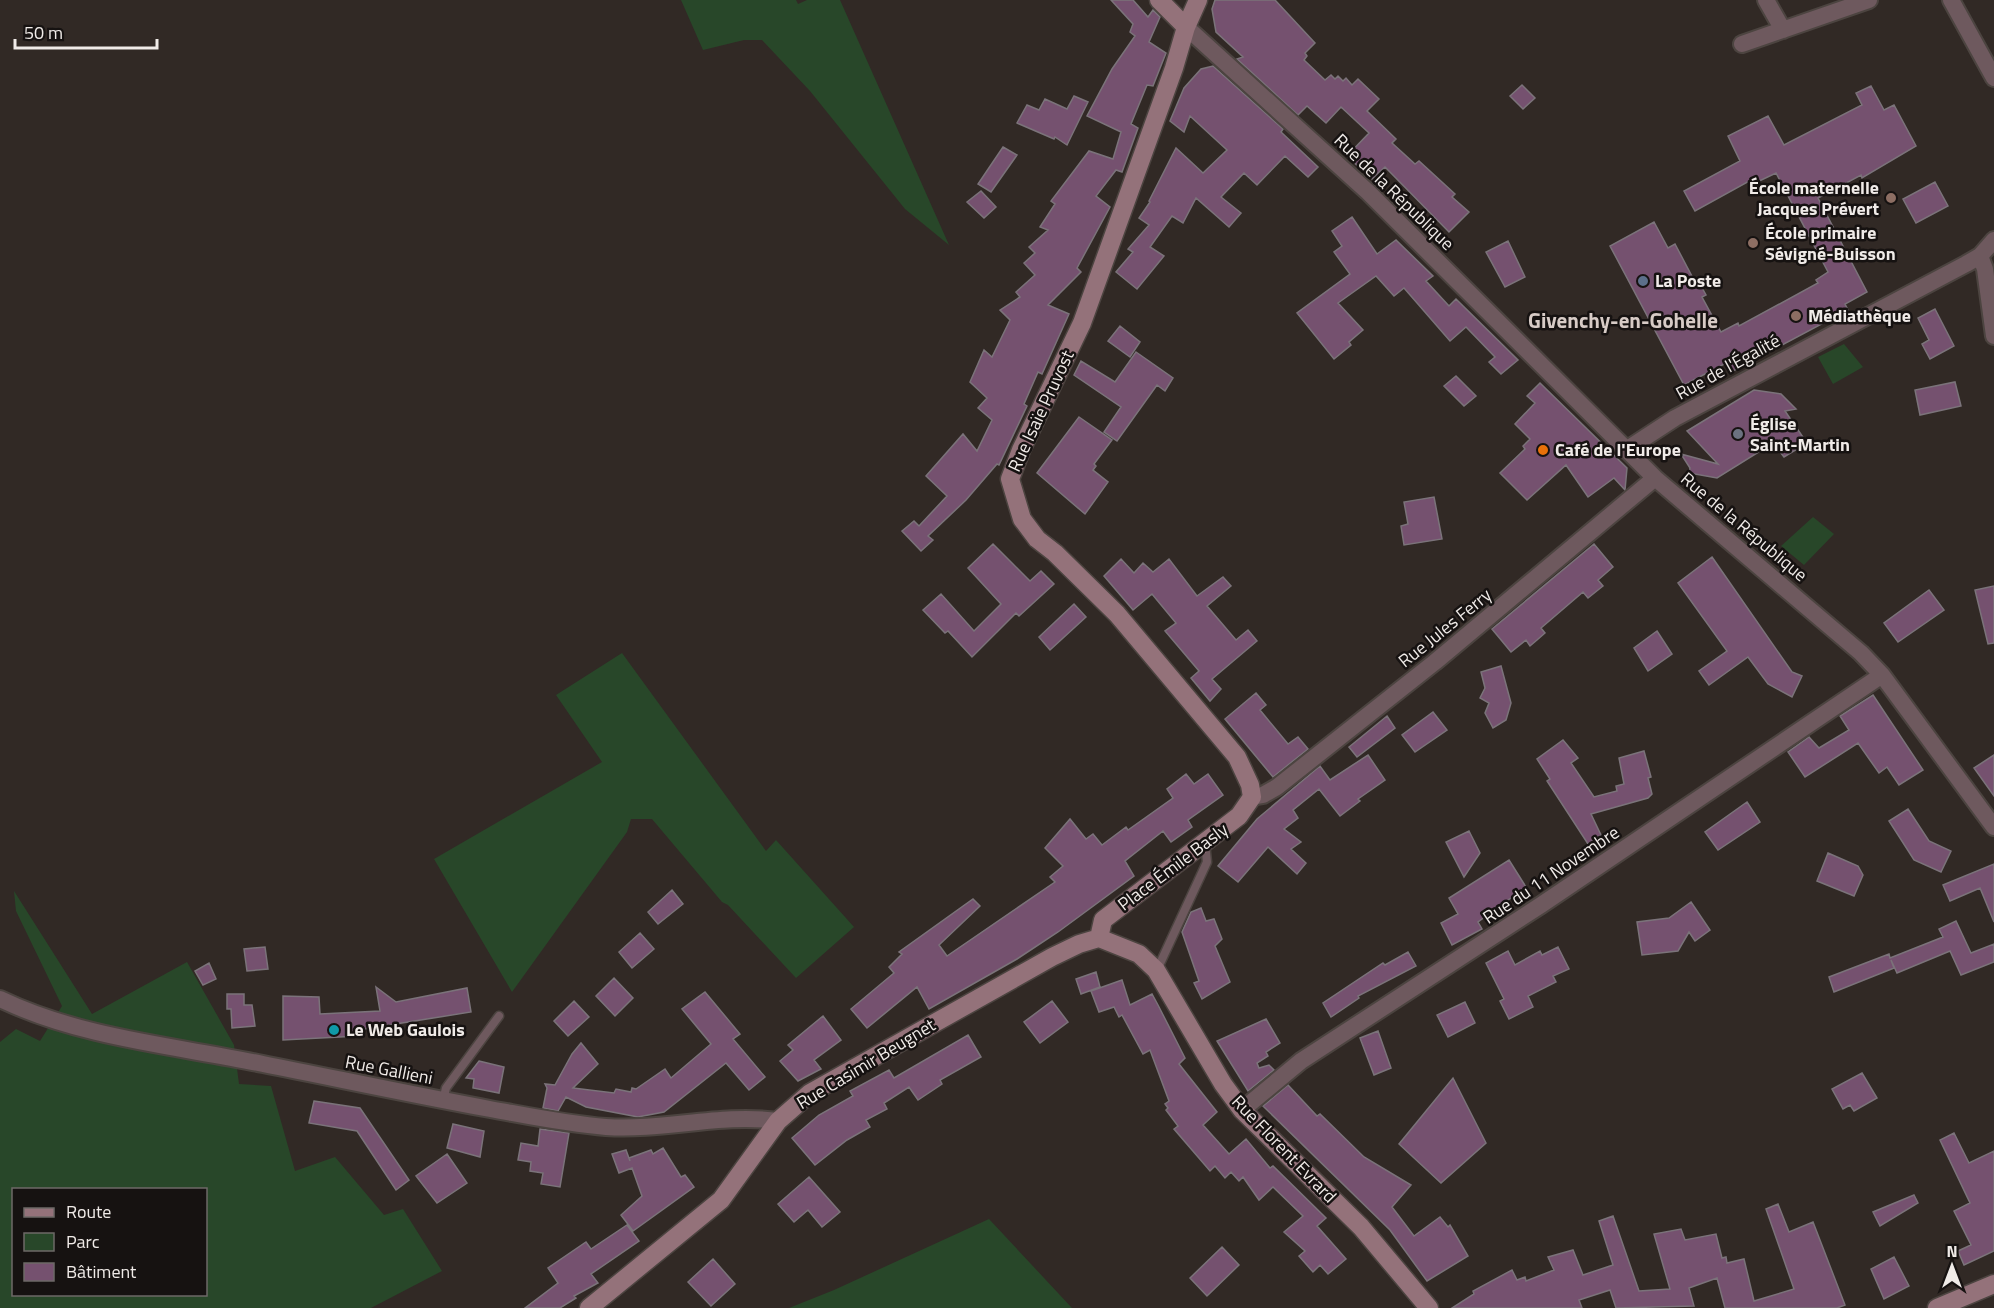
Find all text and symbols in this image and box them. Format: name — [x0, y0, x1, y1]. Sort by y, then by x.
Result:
scale bar — [15, 12, 158, 50]
text: 50 m — [24, 19, 63, 46]
street label: Rue de la République — [1328, 127, 1461, 256]
place label: École maternelle Jacques Prévert — [1749, 174, 1879, 222]
marker: École maternelle Jacques Prévert — [1884, 191, 1898, 205]
place label: École primaire Sévigné-Buisson — [1765, 219, 1896, 267]
marker: École primaire Sévigné-Buisson — [1746, 236, 1760, 250]
place label: La Poste — [1655, 267, 1721, 294]
marker: La Poste — [1636, 274, 1650, 288]
place label: Médiathèque — [1808, 302, 1911, 329]
district label: Givenchy-en-Gohelle — [1528, 304, 1718, 336]
marker: Médiathèque — [1789, 309, 1803, 323]
street label: Rue de l'Égalité — [1671, 327, 1785, 406]
street label: Rue Isaïe Pruvost — [1001, 345, 1081, 476]
place label: Église Saint-Martin — [1750, 410, 1850, 458]
marker: Église Saint-Martin — [1731, 427, 1745, 441]
place label: Café de l'Europe — [1555, 436, 1681, 463]
marker: Café de l'Europe — [1536, 443, 1550, 457]
street label: Rue de la République — [1675, 465, 1814, 588]
street label: Rue Jules Ferry — [1392, 581, 1497, 674]
street label: Place Émile Basly — [1112, 816, 1234, 917]
street label: Rue du 11 Novembre — [1477, 819, 1624, 930]
street label: Rue Casimir Beugnet — [791, 1011, 941, 1116]
place label: Le Web Gaulois — [346, 1016, 465, 1043]
marker: Le Web Gaulois — [327, 1023, 341, 1037]
street label: Rue Gallieni — [343, 1048, 435, 1091]
street label: Rue Florent Evrard — [1226, 1089, 1343, 1209]
legend — [12, 1188, 207, 1296]
text: Route — [66, 1198, 111, 1225]
text: Parc — [66, 1228, 100, 1255]
north arrow — [1922, 1236, 1982, 1296]
text: N — [1946, 1239, 1958, 1263]
text: Bâtiment — [66, 1258, 137, 1285]

